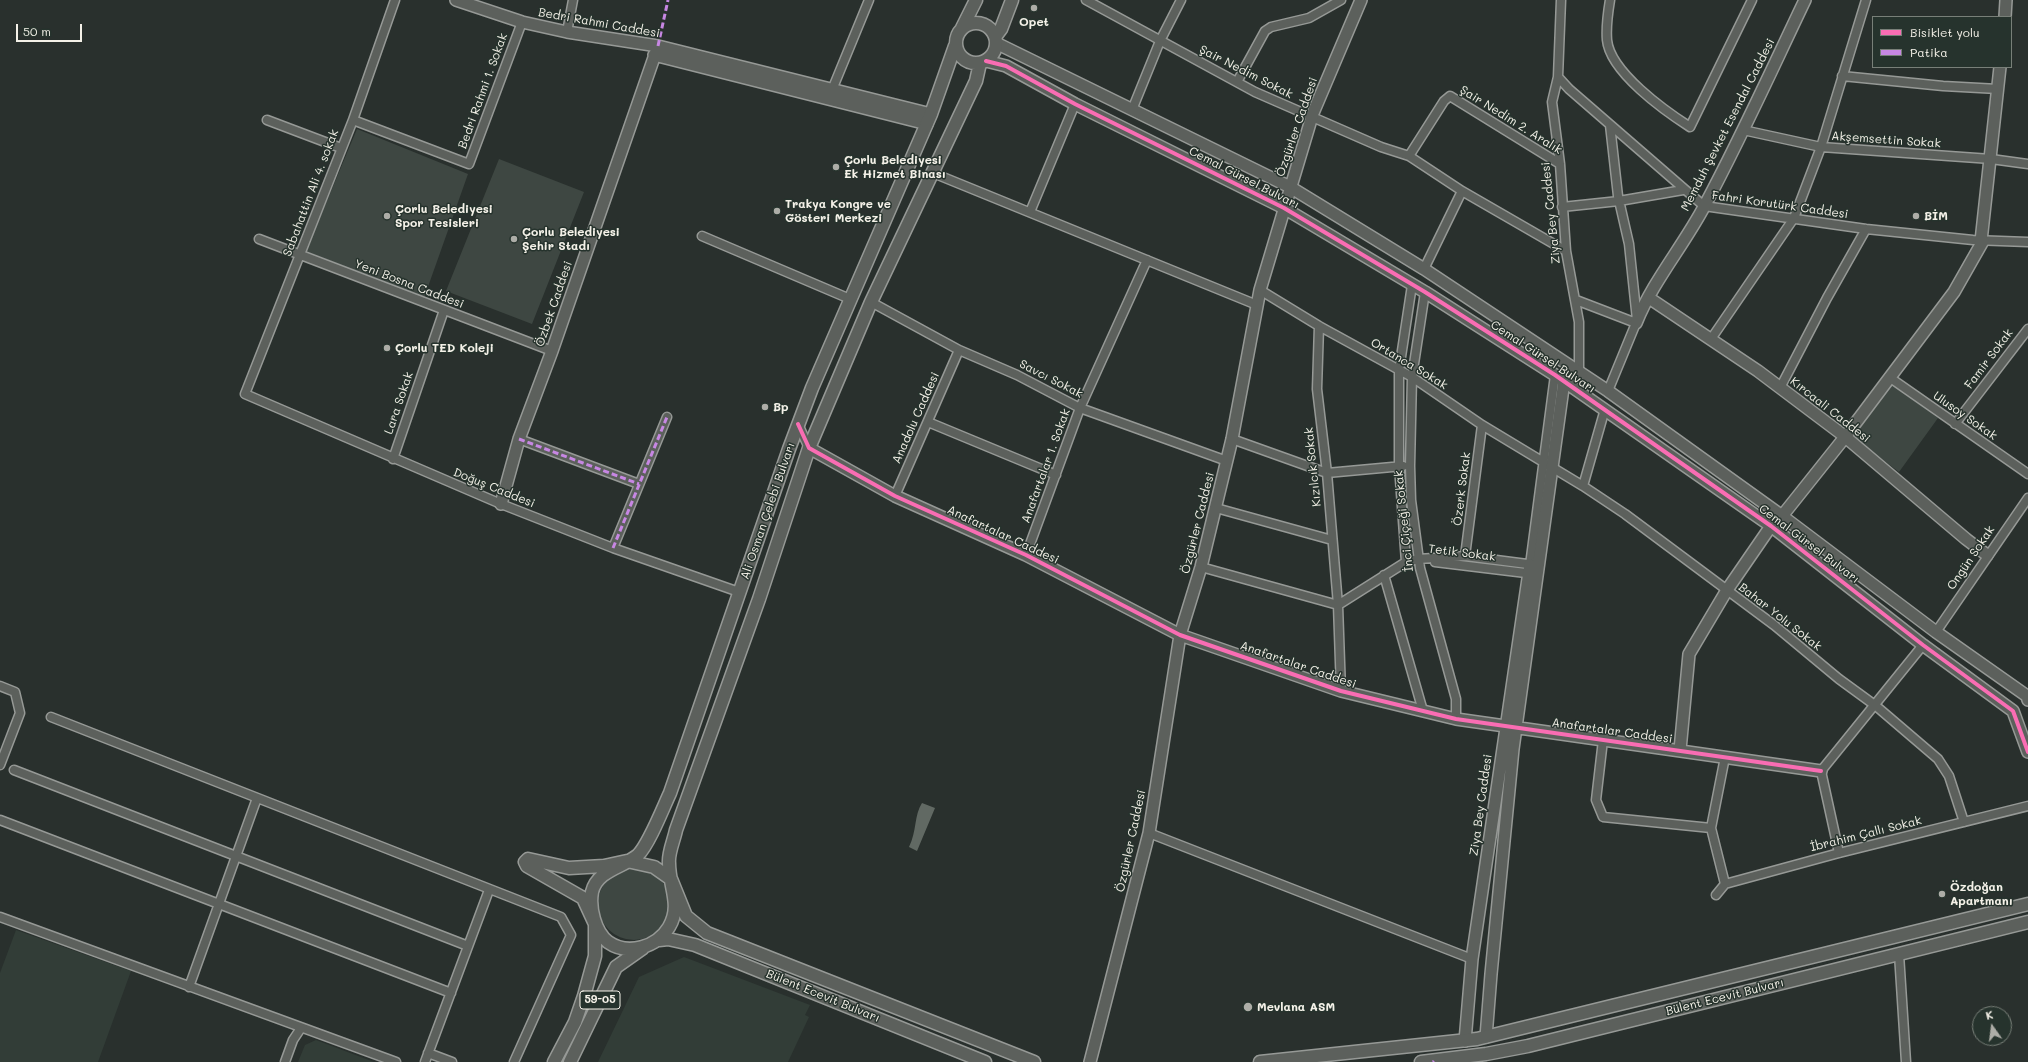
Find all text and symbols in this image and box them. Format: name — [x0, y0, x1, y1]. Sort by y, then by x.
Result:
marker: Opet — [1029, 3, 1039, 13]
street label: Bedri Rahmi Caddesi — [537, 5, 661, 41]
place label: Opet — [1019, 15, 1049, 29]
scale bar — [18, 16, 84, 42]
legend — [1872, 16, 2012, 68]
text: 50 m — [23, 23, 51, 39]
text: Bisiklet yolu — [1910, 24, 1980, 40]
street label: Bedri Rahmi 1. Sokak — [455, 31, 511, 151]
street label: Memduh Şevket Esendal Caddesi — [1678, 36, 1778, 214]
street label: Şair Nedim Sokak — [1197, 42, 1295, 102]
text: Patika — [1910, 44, 1948, 60]
street label: Özgürler Caddesi — [1273, 75, 1321, 179]
street label: Şair Nedim 2. Aralık — [1457, 83, 1565, 157]
street label: Sabahattin Ali 4. sokak — [280, 128, 342, 258]
street label: Akşemsettin Sokak — [1831, 129, 1941, 151]
street label: Cemal Gürsel Bulvarı — [1186, 144, 1302, 212]
place label: Çorlu Belediyesi Ek Hizmet Binası — [844, 153, 946, 181]
street label: Ziya Bey Caddesi — [1538, 161, 1564, 265]
marker: Çorlu Belediyesi Ek Hizmet Binası — [831, 162, 841, 172]
street label: Fahri Korutürk Caddesi — [1711, 188, 1849, 222]
place label: Trakya Kongre ve Gösteri Merkezi — [785, 197, 891, 225]
place label: Çorlu Belediyesi Spor Tesisleri — [395, 202, 493, 230]
marker: Trakya Kongre ve Gösteri Merkezi — [772, 206, 782, 216]
place label: BİM — [1924, 209, 1948, 223]
marker: Çorlu Belediyesi Spor Tesisleri — [382, 211, 392, 221]
marker: BİM — [1911, 211, 1921, 221]
place label: Çorlu Belediyesi Şehir Stadı — [522, 225, 620, 253]
marker: Çorlu Belediyesi Şehir Stadı — [509, 234, 519, 244]
street label: Yeni Bosna Caddesi — [352, 256, 466, 312]
street label: Özbek Caddesi — [533, 259, 575, 349]
street label: Cemal Gürsel Bulvarı — [1488, 318, 1598, 396]
street label: Famir Sokak — [1962, 326, 2016, 392]
street label: Ortanca Sokak — [1368, 335, 1450, 393]
place label: Çorlu TED Koleji — [395, 341, 494, 355]
marker: Çorlu TED Koleji — [382, 343, 392, 353]
street label: Savcı Sokak — [1017, 357, 1085, 401]
street label: Lara Sokak — [382, 370, 416, 436]
street label: Anadolu Caddesi — [889, 370, 943, 466]
street label: Kırcaali Caddesi — [1787, 374, 1873, 446]
street label: Ulusoy Sokak — [1930, 389, 2000, 443]
place label: Bp — [773, 400, 789, 414]
marker: Bp — [760, 402, 770, 412]
street label: Anafartalar 1. Sokak — [1019, 407, 1073, 525]
street label: Kızılcık Sokak — [1302, 427, 1324, 507]
street label: Ali Osman Çelebi Bulvarı — [738, 441, 798, 581]
street label: Özerk Sokak — [1450, 451, 1474, 527]
street label: Doğuş Caddesi — [451, 465, 537, 511]
street label: İnci Çiçeği Sokak — [1392, 470, 1416, 572]
street label: Özgürler Caddesi — [1178, 471, 1218, 575]
street label: Cemal Gürsel Bulvarı — [1756, 502, 1862, 586]
street label: Anafartalar Caddesi — [945, 503, 1061, 567]
street label: Ongün Sokak — [1944, 523, 1998, 593]
street label: Tetik Sokak — [1428, 542, 1496, 564]
street label: Bahar Yolu Sokak — [1736, 580, 1824, 654]
street label: Anafartalar Caddesi — [1238, 638, 1358, 692]
street label: Anafartalar Caddesi — [1551, 715, 1673, 747]
street label: Ziya Bey Caddesi — [1467, 753, 1495, 857]
street label: Özgürler Caddesi — [1113, 789, 1149, 893]
street label: İbrahim Çallı Sokak — [1809, 813, 1923, 855]
place label: Özdoğan Apartmanı — [1950, 880, 2013, 908]
marker: Özdoğan Apartmanı — [1937, 889, 1947, 899]
street label: Bülent Ecevit Bulvarı — [764, 967, 882, 1025]
street label: Bülent Ecevit Bulvarı — [1664, 975, 1786, 1019]
road number: 59-05 — [580, 991, 620, 1009]
place label: Mevlana ASM — [1257, 1000, 1335, 1014]
marker: Mevlana ASM — [1242, 1001, 1254, 1013]
north arrow — [1972, 1006, 2012, 1046]
text: K — [1984, 1007, 1995, 1023]

